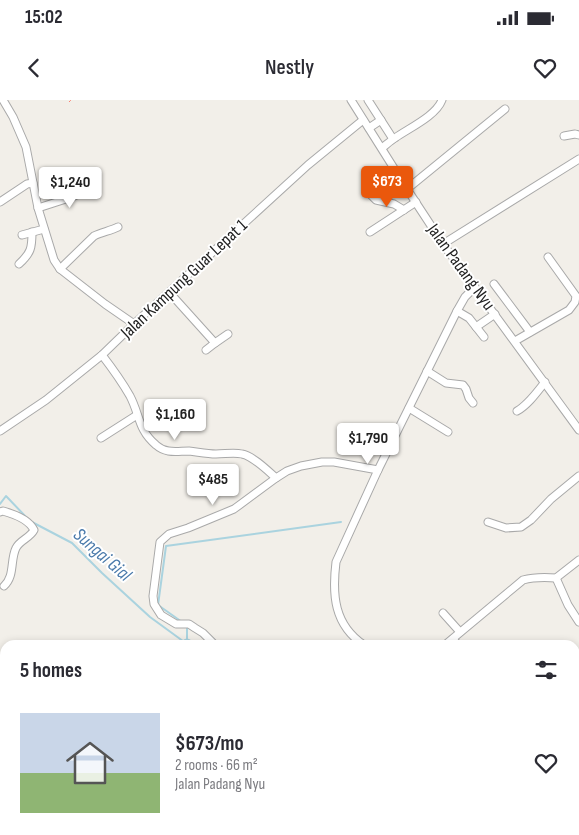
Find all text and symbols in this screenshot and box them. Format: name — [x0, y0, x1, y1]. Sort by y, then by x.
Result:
text: 15:02 — [25, 6, 62, 29]
icon: back — [20, 54, 48, 82]
text: Nestly — [265, 54, 314, 81]
icon: heart — [531, 54, 559, 82]
pin: $1,240 — [29, 166, 111, 209]
pin: $673 — [357, 166, 417, 208]
text: $673 — [372, 172, 402, 191]
text: $1,240 — [50, 173, 90, 192]
street label: Jalan Kampung Guar Lepat 1 — [116, 215, 252, 344]
street label: Jalan Padang Nyu — [422, 219, 499, 314]
pin: $1,160 — [134, 398, 216, 441]
text: $1,160 — [155, 405, 195, 424]
pin: $1,790 — [327, 422, 409, 465]
text: $1,790 — [348, 429, 388, 448]
pin: $485 — [183, 464, 243, 506]
text: $485 — [198, 470, 228, 489]
water label: Sungai Gial — [68, 524, 136, 587]
icon: filters — [532, 656, 560, 684]
text: 5 homes — [20, 658, 82, 683]
text: $673/mo — [175, 731, 244, 756]
icon: home — [60, 733, 120, 793]
icon: heart — [532, 749, 560, 777]
text: 2 rooms · 66 m² — [175, 756, 258, 775]
text: Jalan Padang Nyu — [175, 775, 265, 794]

